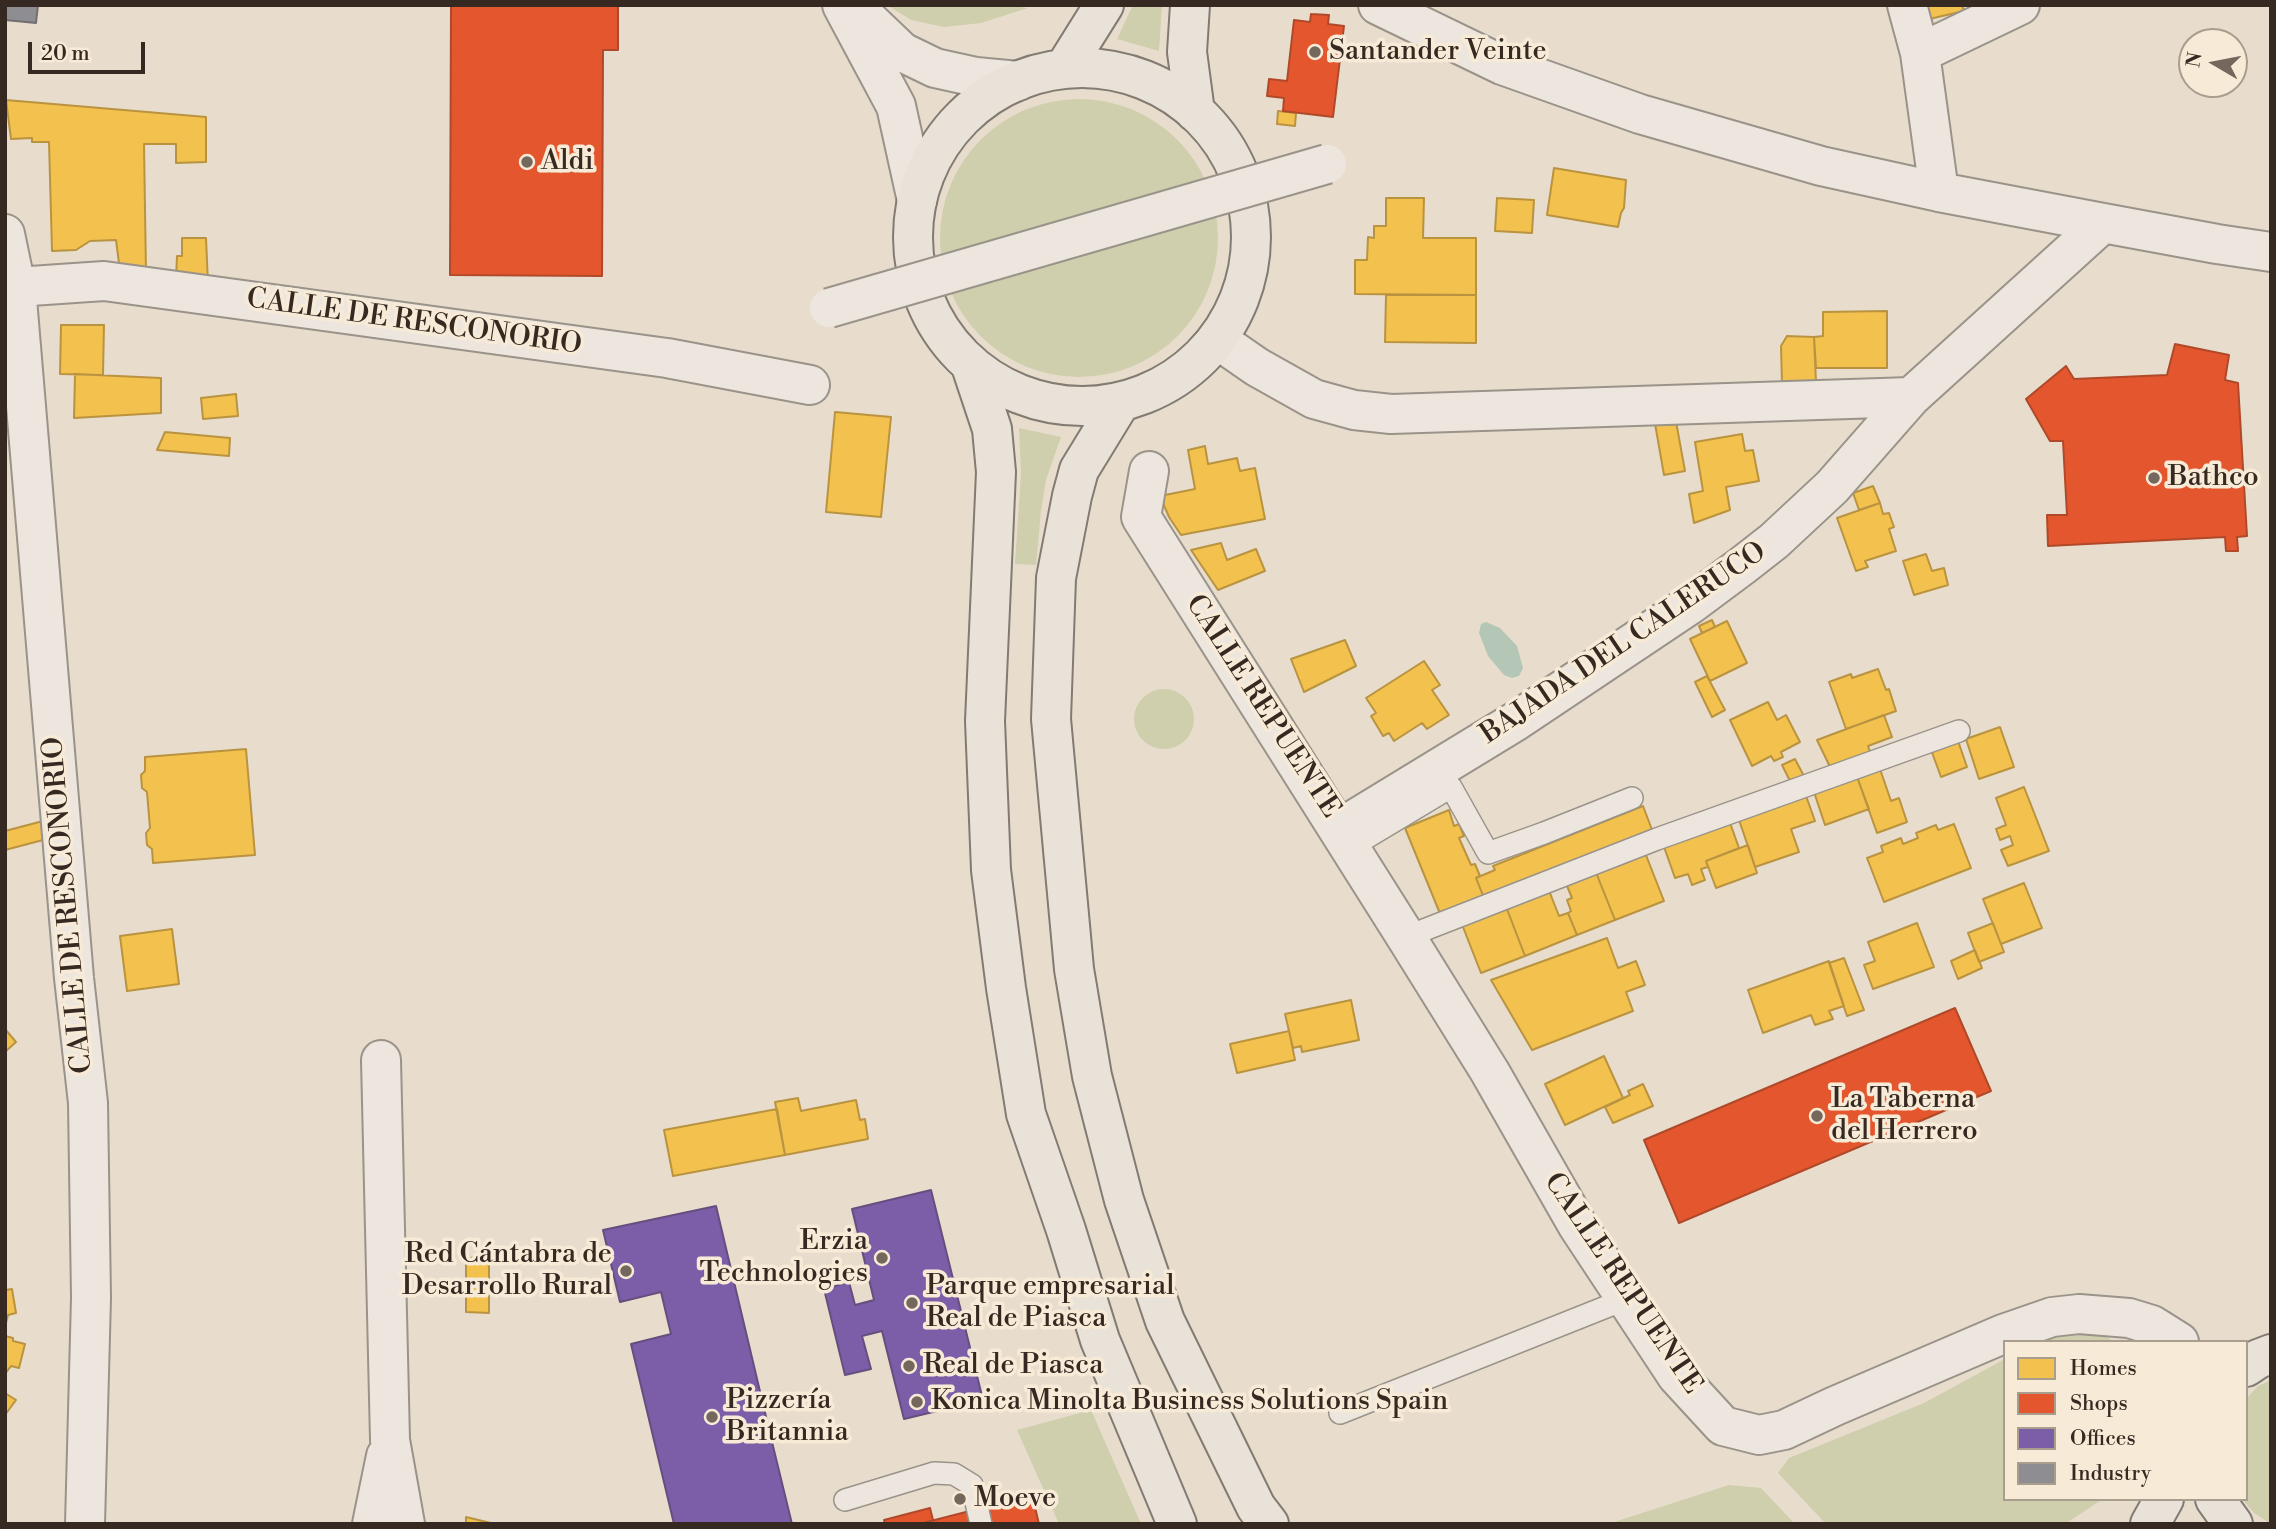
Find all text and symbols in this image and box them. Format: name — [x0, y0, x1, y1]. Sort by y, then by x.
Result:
scale bar — [32, 28, 149, 72]
north arrow — [2178, 28, 2248, 98]
place label: Santander Veinte — [1329, 35, 1547, 69]
text: 20 m — [41, 41, 90, 67]
marker: Santander Veinte — [1307, 44, 1323, 60]
text: N — [2181, 50, 2207, 69]
place label: Aldi — [541, 145, 594, 179]
marker: Aldi — [519, 154, 535, 170]
street label: CALLE DE RESCONORIO — [244, 283, 584, 363]
place label: Bathco — [2168, 461, 2259, 495]
marker: Bathco — [2146, 470, 2162, 486]
street label: BAJADA DEL CALERUCO — [1475, 536, 1773, 752]
street label: CALLE REPUENTE — [1177, 589, 1347, 825]
street label: CALLE DE RESCONORIO — [38, 735, 100, 1075]
place label: La Taberna del Herrero — [1831, 1083, 1978, 1149]
marker: La Taberna del Herrero — [1809, 1108, 1825, 1124]
street label: CALLE REPUENTE — [1536, 1167, 1708, 1401]
place label: Erzia Technologies — [699, 1225, 868, 1291]
place label: Red Cántabra de Desarrollo Rural — [402, 1238, 612, 1304]
marker: Erzia Technologies — [874, 1250, 890, 1266]
marker: Red Cántabra de Desarrollo Rural — [618, 1263, 634, 1279]
place label: Parque empresarial Real de Piasca — [926, 1270, 1174, 1336]
marker: Parque empresarial Real de Piasca — [904, 1295, 920, 1311]
legend — [2003, 1340, 2248, 1501]
place label: Real de Piasca — [923, 1349, 1103, 1383]
text: Homes — [2070, 1356, 2137, 1382]
marker: Real de Piasca — [901, 1358, 917, 1374]
place label: Pizzería Britannia — [726, 1384, 849, 1450]
place label: Konica Minolta Business Solutions Spain — [931, 1385, 1448, 1419]
text: Shops — [2070, 1391, 2128, 1417]
marker: Konica Minolta Business Solutions Spain — [909, 1394, 925, 1410]
marker: Pizzería Britannia — [704, 1409, 720, 1425]
text: Offices — [2070, 1426, 2136, 1452]
text: Industry — [2070, 1461, 2151, 1487]
place label: Moeve — [974, 1482, 1056, 1516]
marker: Moeve — [952, 1491, 968, 1507]

